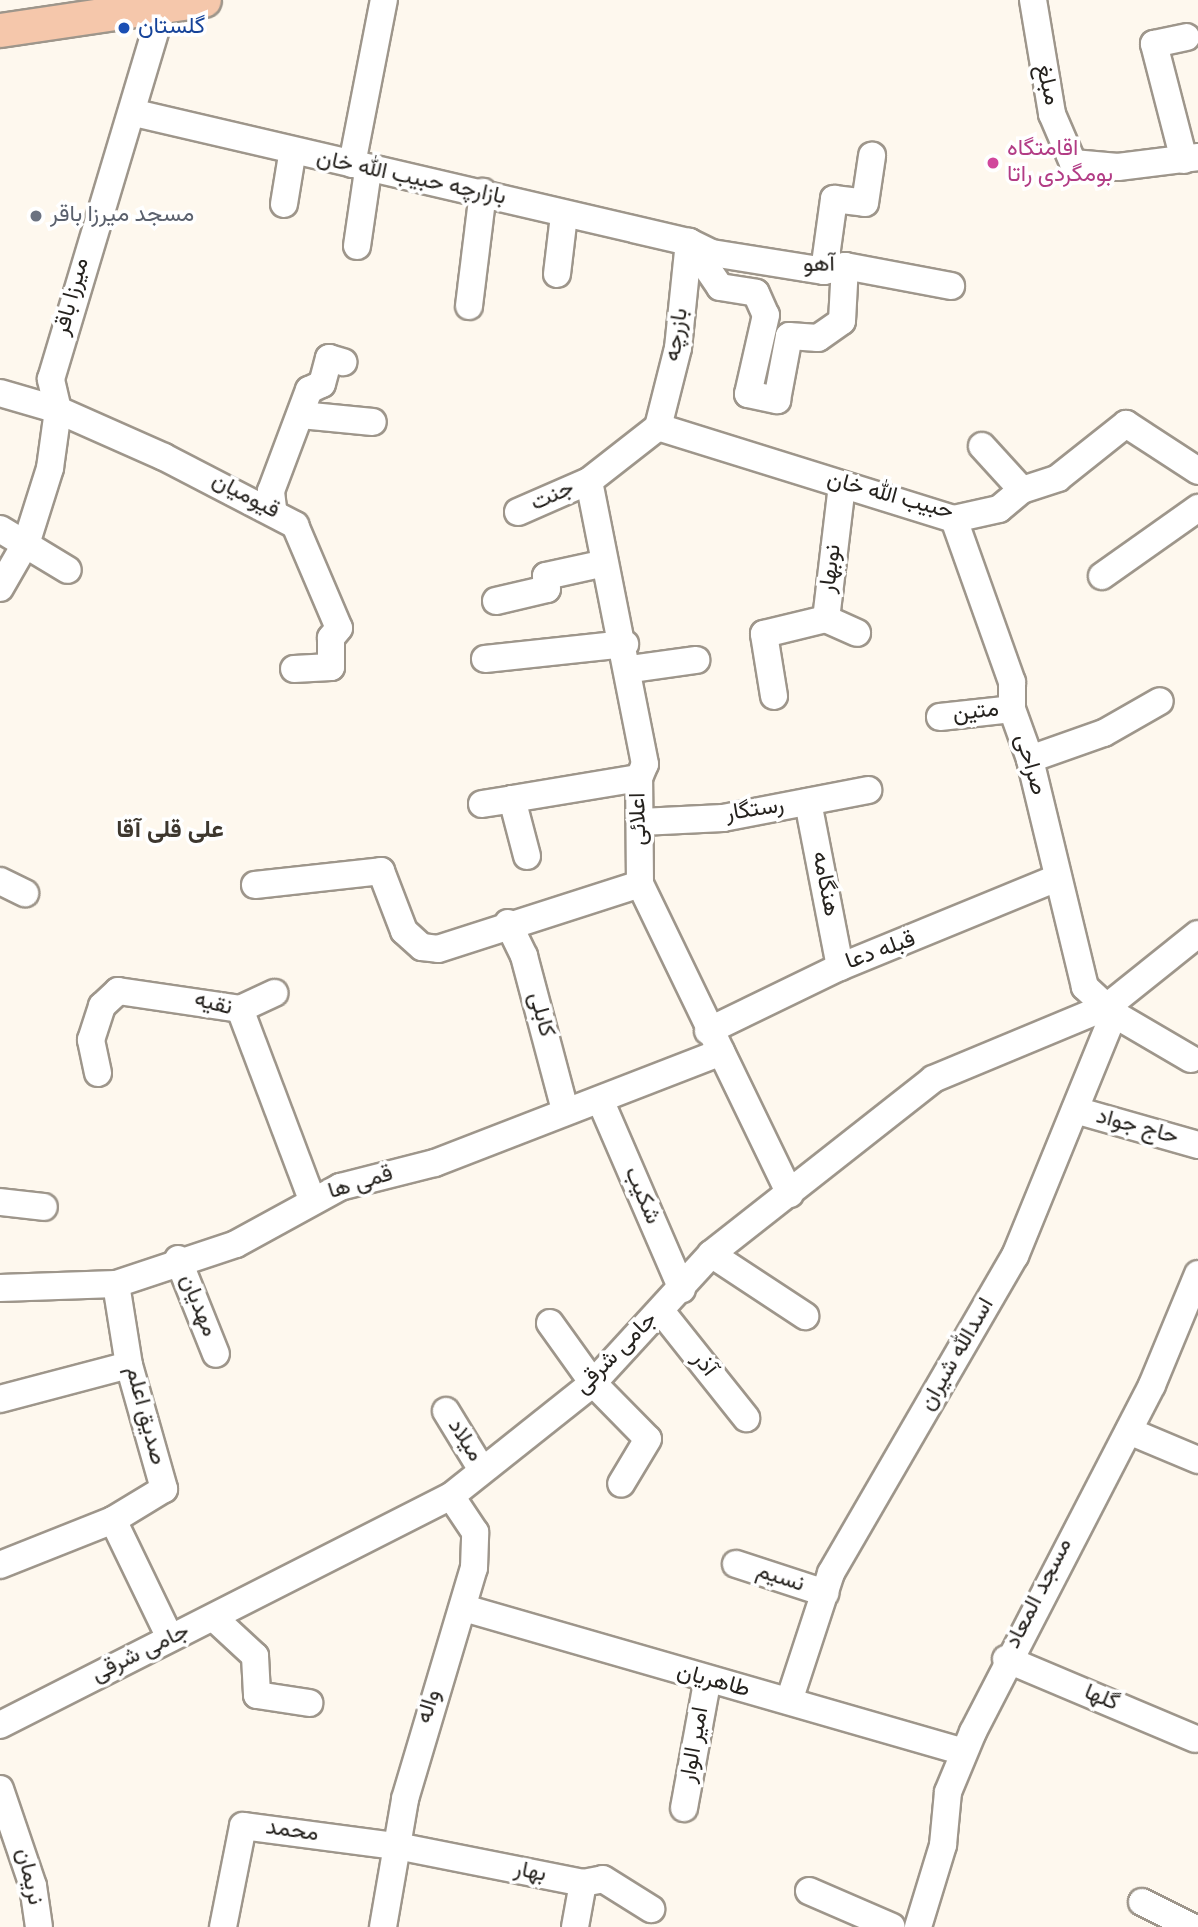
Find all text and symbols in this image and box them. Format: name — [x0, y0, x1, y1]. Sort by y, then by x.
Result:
place label: گلستان — [138, 14, 205, 42]
marker: گلستان — [116, 20, 132, 36]
street label: مبلغ — [1028, 62, 1064, 108]
place label: اقامتگاه بومگردی راتا — [1007, 136, 1113, 190]
street label: بازارچه حبیب الله خان — [314, 145, 508, 213]
marker: اقامتگاه بومگردی راتا — [985, 155, 1001, 171]
place label: مسجد میرزا باقر — [50, 202, 194, 230]
marker: مسجد میرزا باقر — [28, 208, 44, 224]
street label: آهو — [803, 252, 835, 280]
street label: میرزا باقر — [49, 255, 97, 339]
street label: بازرچه — [660, 306, 696, 364]
street label: حبیب الله خان — [824, 467, 956, 527]
street label: قیومیان — [207, 468, 283, 526]
street label: جنت — [527, 475, 579, 519]
street label: نوبهار — [815, 543, 849, 595]
street label: متین — [952, 697, 1000, 729]
street label: صراحی — [1007, 731, 1051, 799]
street label: اعلائی — [626, 792, 654, 846]
street label: رستگار — [724, 793, 786, 829]
district label: علی قلی آقا — [116, 818, 224, 846]
street label: هنگامه — [804, 849, 844, 919]
street label: قبله دعا — [842, 927, 920, 977]
street label: نقیه — [191, 987, 235, 1023]
street label: کابلی — [521, 990, 559, 1040]
street label: حاج جواد — [1093, 1104, 1181, 1152]
street label: قمی ها — [325, 1161, 397, 1207]
street label: شکیب — [617, 1163, 665, 1229]
street label: مهدیان — [172, 1271, 222, 1341]
street label: اسدالله شیران — [915, 1294, 1001, 1416]
street label: جامی شرقی — [570, 1307, 664, 1401]
street label: آذر — [685, 1347, 721, 1383]
street label: صدیق اعلم — [118, 1364, 170, 1468]
street label: میلاد — [440, 1414, 488, 1468]
street label: مسجد المعاد — [1000, 1534, 1080, 1654]
street label: نسیم — [752, 1558, 808, 1600]
street label: جامی شرقی — [88, 1619, 194, 1689]
street label: طاهریان — [673, 1659, 753, 1705]
street label: گلها — [1080, 1679, 1122, 1719]
street label: واله — [412, 1687, 448, 1727]
street label: امیر الوار — [676, 1705, 716, 1785]
street label: محمد — [264, 1815, 320, 1849]
street label: نریمان — [8, 1846, 48, 1908]
street label: بهار — [512, 1856, 548, 1890]

